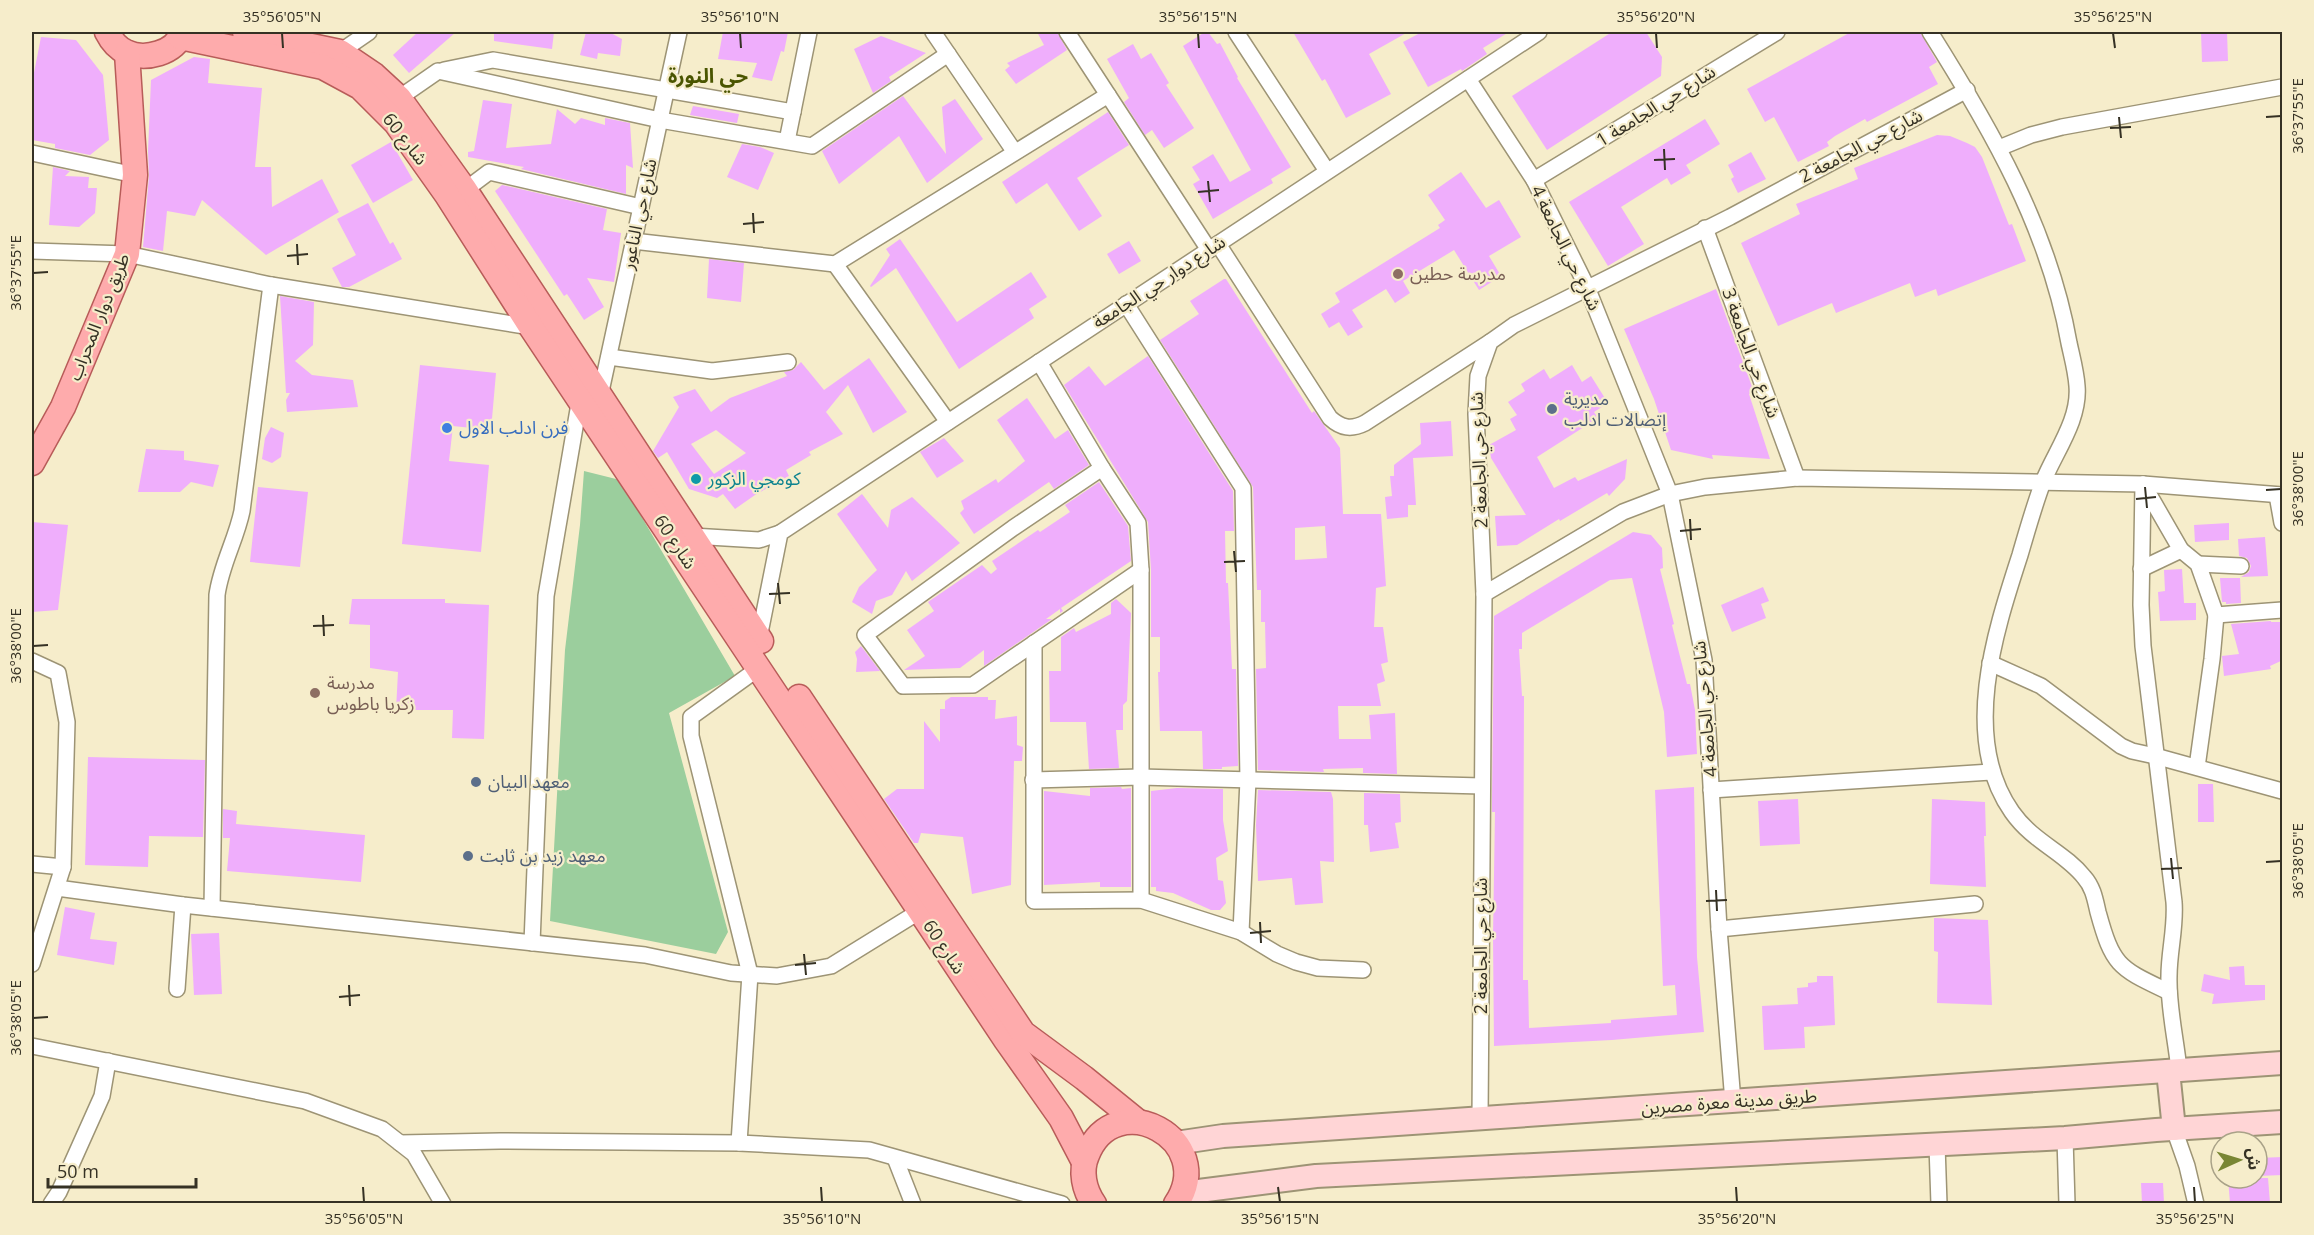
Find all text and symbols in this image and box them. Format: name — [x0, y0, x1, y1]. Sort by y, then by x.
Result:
text: 35°56'05"N — [243, 6, 321, 26]
text: 35°56'10"N — [701, 6, 779, 26]
text: 35°56'15"N — [1159, 6, 1237, 26]
text: 35°56'20"N — [1617, 6, 1695, 26]
text: 35°56'25"N — [2074, 6, 2152, 26]
street label: شارع حي الجامعة 1 — [1591, 59, 1721, 154]
district label: حي النورة — [668, 62, 748, 93]
text: 36°37'55"E — [2287, 78, 2307, 154]
street label: شارع حي الجامعة 2 — [1795, 102, 1928, 190]
street label: شارع 60 — [375, 107, 434, 171]
street label: شارع حي الناعور — [614, 156, 664, 273]
street label: شارع حي الجامعة 4 — [1523, 181, 1608, 315]
street label: شارع دوار حي الجامعة — [1087, 229, 1231, 336]
text: 36°37'55"E — [5, 235, 25, 311]
street label: طريق دوار المحراب — [62, 249, 135, 384]
place label: مدرسة حطين — [1410, 261, 1506, 285]
marker: مدرسة حطين — [1391, 267, 1405, 281]
street label: شارع حي الجامعة 3 — [1715, 284, 1787, 422]
place label: مديرية إتصالات ادلب — [1564, 386, 1666, 432]
street label: شارع حي الجامعة 2 — [1464, 391, 1495, 529]
marker: مديرية إتصالات ادلب — [1545, 402, 1559, 416]
place label: فرن ادلب الاول — [459, 415, 568, 439]
marker: فرن ادلب الاول — [440, 421, 454, 435]
text: 36°38'00"E — [2287, 451, 2307, 527]
place label: كومجي الزكور — [707, 466, 801, 492]
marker: كومجي الزكور — [689, 472, 703, 486]
street label: شارع 60 — [647, 510, 703, 575]
text: 36°38'00"E — [5, 608, 25, 684]
street label: شارع حي الجامعة 4 — [1686, 640, 1725, 778]
place label: مدرسة زكريا باطوس — [327, 670, 415, 715]
marker: مدرسة زكريا باطوس — [308, 686, 322, 700]
place label: معهد البيان — [488, 769, 570, 793]
marker: معهد البيان — [469, 775, 483, 789]
text: 36°38'05"E — [2287, 823, 2307, 899]
place label: معهد زيد بن ثابت — [480, 843, 606, 867]
marker: معهد زيد بن ثابت — [461, 849, 475, 863]
street label: شارع حي الجامعة 2 — [1468, 878, 1495, 1014]
street label: شارع 60 — [916, 915, 972, 980]
text: 36°38'05"E — [5, 980, 25, 1056]
street label: طريق مدينة معرة مصرين — [1640, 1083, 1818, 1119]
north arrow — [2209, 1130, 2269, 1190]
text: ش — [2242, 1147, 2266, 1171]
scale bar — [48, 1151, 196, 1189]
text: 50 m — [57, 1159, 99, 1183]
text: 35°56'05"N — [325, 1208, 403, 1228]
text: 35°56'10"N — [783, 1208, 861, 1228]
text: 35°56'15"N — [1241, 1208, 1319, 1228]
text: 35°56'20"N — [1698, 1208, 1776, 1228]
text: 35°56'25"N — [2156, 1208, 2234, 1228]

